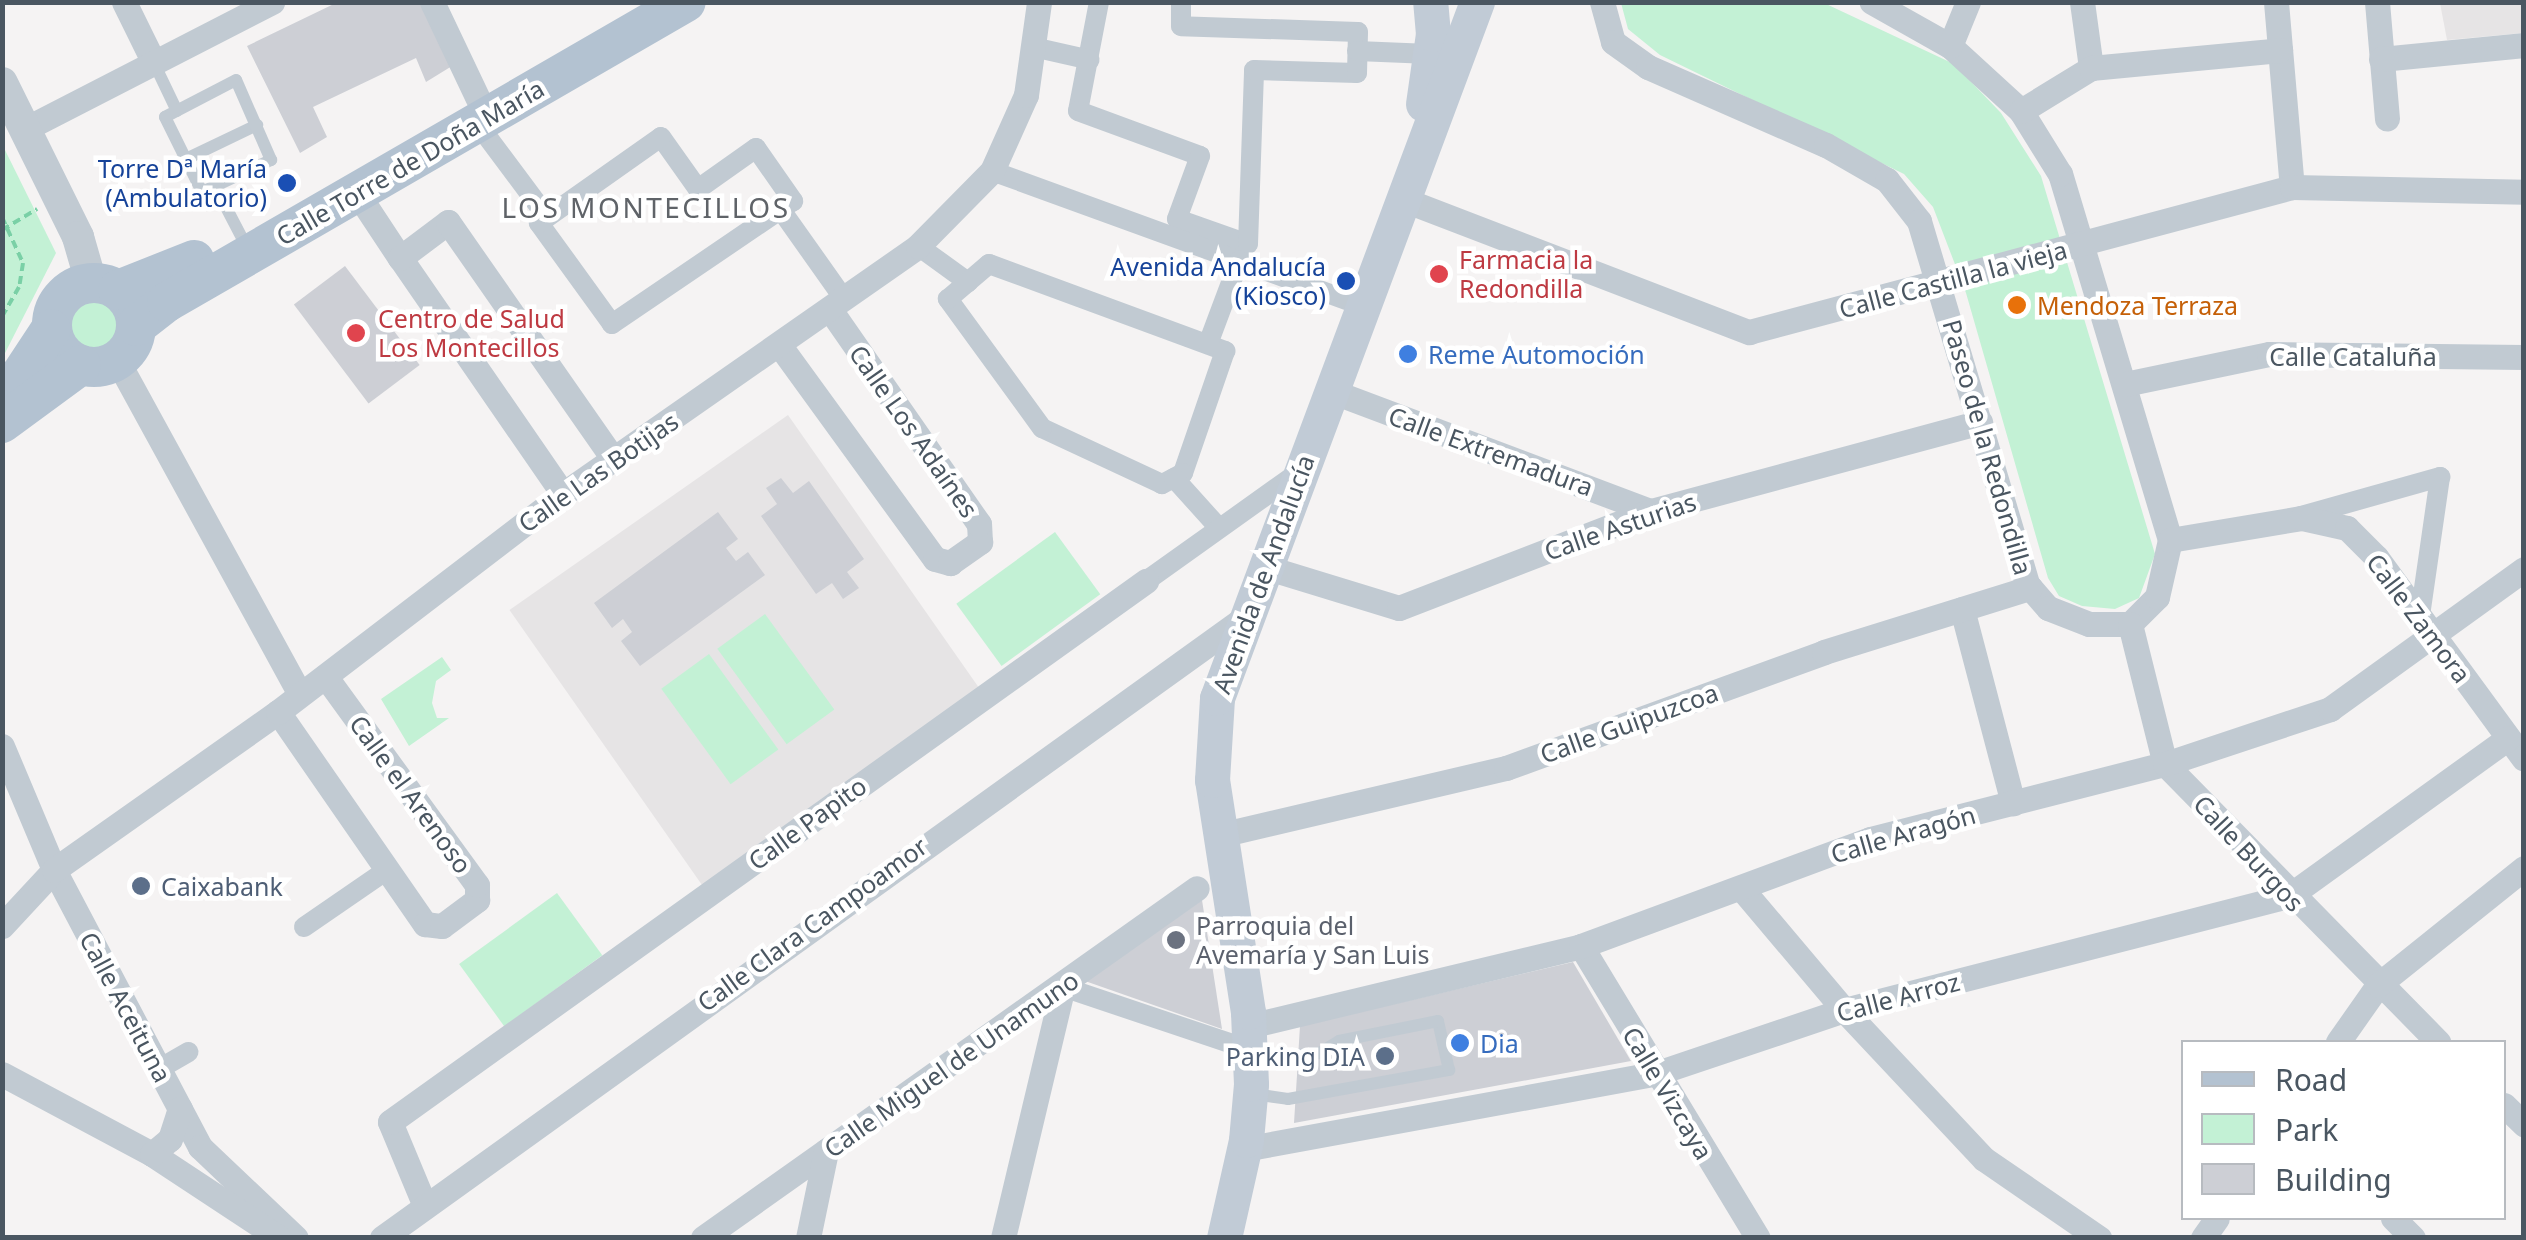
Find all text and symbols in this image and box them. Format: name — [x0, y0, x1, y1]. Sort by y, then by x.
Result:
street label: Calle Torre de Doña María — [271, 73, 549, 251]
place label: Torre Dª María (Ambulatorio) — [98, 154, 267, 213]
marker: Torre Dª María (Ambulatorio) — [276, 172, 298, 194]
district label: LOS MONTECILLOS — [501, 190, 791, 224]
street label: Calle Castilla la vieja — [1836, 234, 2070, 324]
place label: Farmacia la Redondilla — [1459, 245, 1593, 304]
place label: Avenida Andalucía (Kiosco) — [1110, 252, 1326, 311]
marker: Farmacia la Redondilla — [1428, 263, 1450, 285]
marker: Avenida Andalucía (Kiosco) — [1335, 270, 1357, 292]
place label: Mendoza Terraza — [2037, 290, 2238, 320]
marker: Mendoza Terraza — [2006, 294, 2028, 316]
place label: Centro de Salud Los Montecillos — [378, 304, 565, 363]
street label: Paseo de la Redondilla — [1937, 316, 2039, 578]
marker: Centro de Salud Los Montecillos — [343, 320, 369, 346]
street label: Calle Los Adaínes — [843, 339, 985, 523]
place label: Reme Automoción — [1428, 339, 1645, 369]
street label: Calle Cataluña — [2269, 341, 2437, 371]
marker: Reme Automoción — [1397, 343, 1419, 365]
street label: Calle Extremadura — [1385, 400, 1597, 502]
street label: Calle Las Botijas — [512, 406, 684, 538]
street label: Avenida de Andalucía — [1206, 451, 1320, 697]
street label: Calle Asturias — [1540, 486, 1700, 566]
street label: Calle Zamora — [2361, 547, 2477, 689]
street label: Calle Guipuzcoa — [1536, 677, 1722, 769]
street label: Calle el Arenoso — [344, 709, 478, 879]
street label: Calle Papito — [742, 770, 872, 876]
street label: Calle Burgos — [2188, 789, 2310, 917]
street label: Calle Aragón — [1827, 799, 1979, 869]
street label: Calle Clara Campoamor — [691, 831, 933, 1017]
place label: Caixabank — [161, 871, 283, 901]
marker: Caixabank — [130, 875, 152, 897]
place label: Parroquia del Avemaría y San Luis — [1196, 911, 1429, 970]
street label: Calle Aceituna — [74, 927, 178, 1087]
marker: Parroquia del Avemaría y San Luis — [1165, 929, 1187, 951]
street label: Calle Miguel de Unamuno — [818, 965, 1084, 1163]
street label: Calle Arroz — [1833, 966, 1963, 1028]
street label: Calle Vizcaya — [1617, 1021, 1719, 1165]
place label: Dia — [1480, 1028, 1519, 1058]
marker: Dia — [1449, 1032, 1471, 1054]
legend — [2181, 1040, 2506, 1220]
place label: Parking DIA — [1226, 1041, 1365, 1071]
marker: Parking DIA — [1374, 1045, 1396, 1067]
text: Road — [2275, 1059, 2347, 1100]
text: Park — [2275, 1109, 2338, 1150]
text: Building — [2275, 1159, 2392, 1200]

